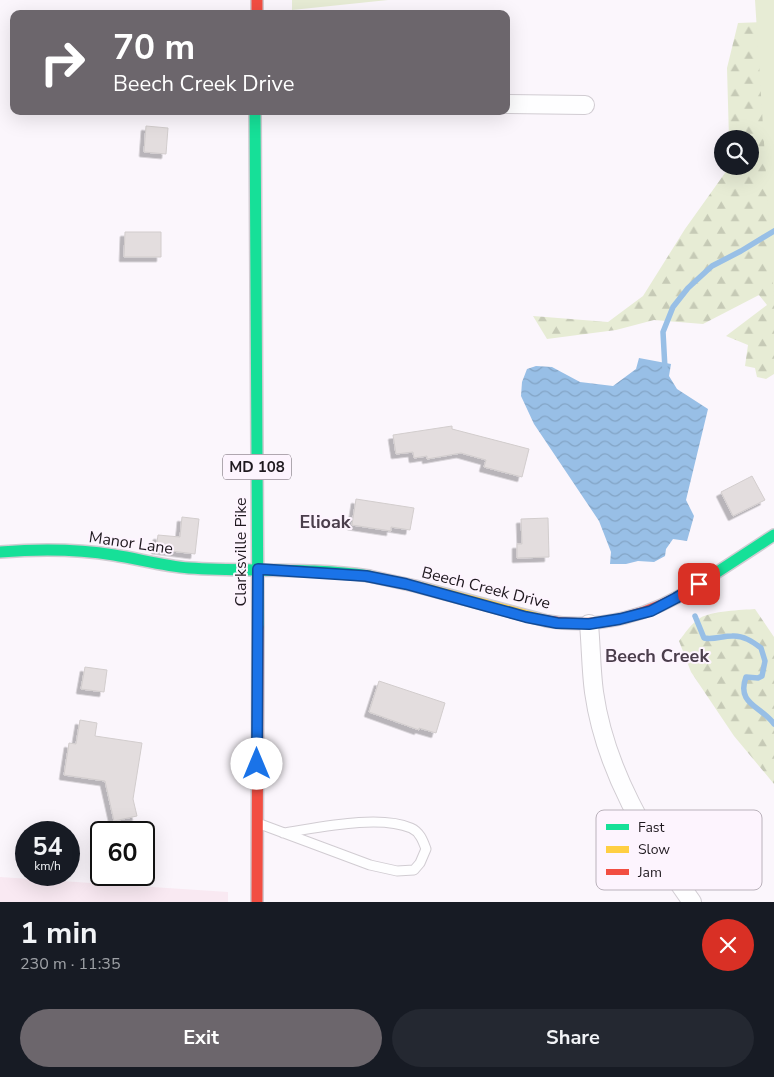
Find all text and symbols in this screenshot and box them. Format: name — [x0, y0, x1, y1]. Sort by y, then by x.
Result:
text: 70 m — [113, 24, 195, 71]
icon: right — [30, 30, 95, 95]
text: Beech Creek Drive — [113, 69, 294, 99]
map controls — [714, 130, 759, 175]
button: search — [714, 130, 759, 175]
road number: MD 108 — [223, 454, 291, 480]
street label: Clarksville Pike — [230, 497, 252, 607]
district label: Elioak — [300, 510, 351, 534]
street label: Manor Lane — [87, 526, 175, 560]
street label: Beech Creek Drive — [419, 561, 553, 615]
pin — [678, 563, 720, 605]
icon: arrive — [685, 570, 713, 598]
district label: Beech Creek — [605, 644, 709, 668]
position arrow — [230, 737, 282, 789]
legend — [596, 810, 762, 890]
text: Fast — [638, 818, 664, 837]
speed limit sign: 60 — [90, 821, 155, 886]
text: 54 — [32, 830, 63, 864]
text: Slow — [638, 840, 670, 859]
text: km/h — [34, 858, 61, 874]
text: Jam — [637, 863, 662, 882]
text: 1 min — [20, 913, 98, 954]
button: close — [702, 919, 754, 971]
text: 230 m · 11:35 — [20, 953, 121, 975]
button: Exit — [20, 1009, 382, 1067]
button: Share — [392, 1009, 754, 1067]

